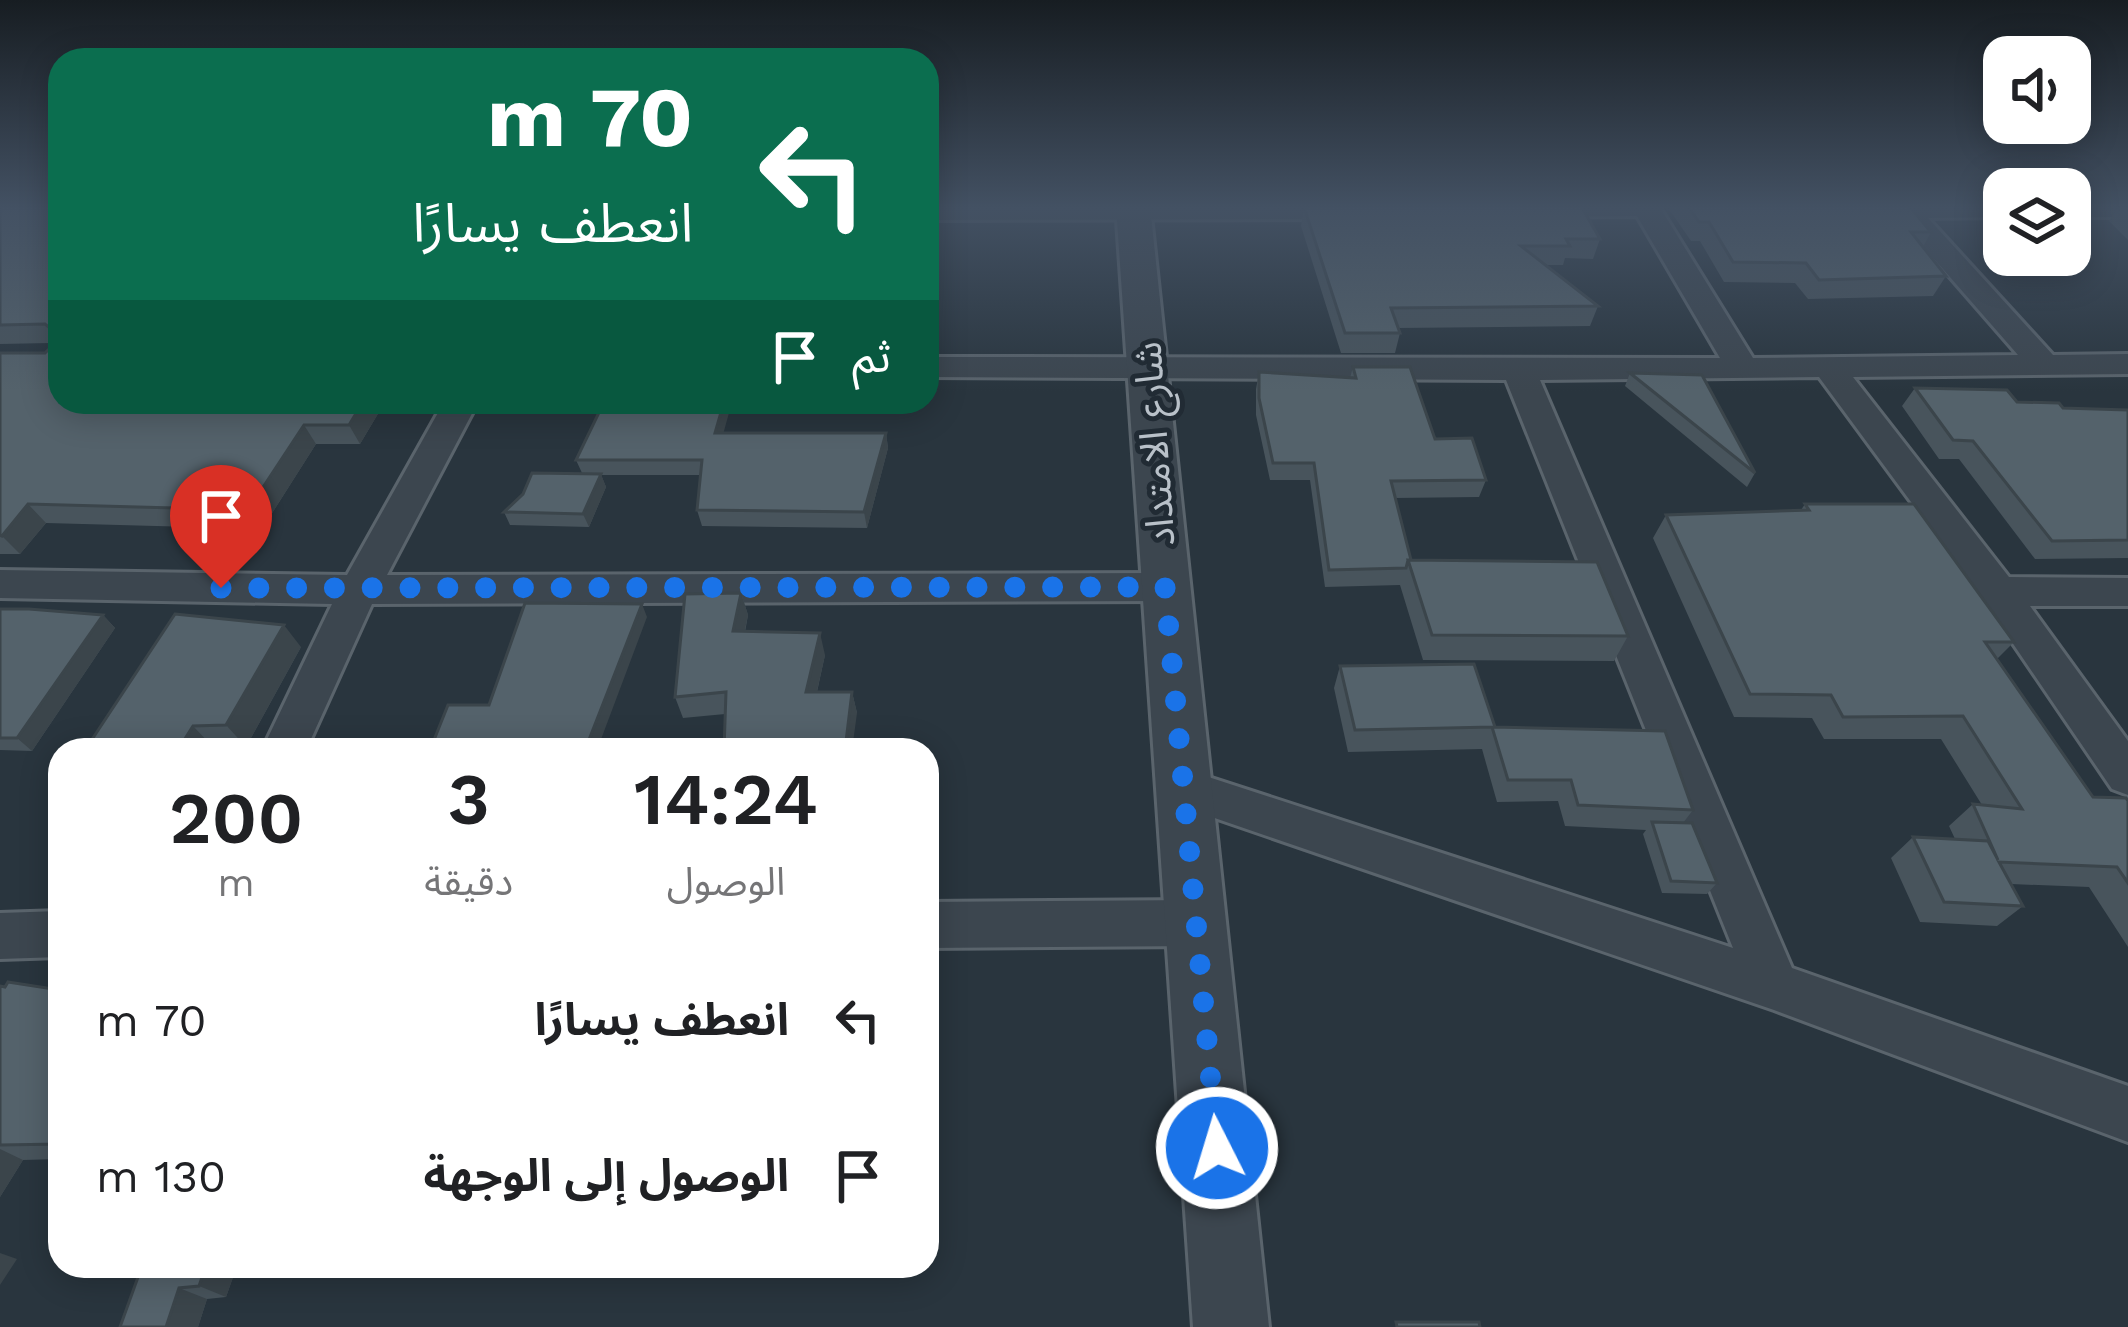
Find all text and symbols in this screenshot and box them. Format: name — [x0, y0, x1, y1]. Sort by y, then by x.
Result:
map controls — [1983, 36, 2091, 276]
button: sound — [1983, 36, 2091, 144]
text: 70 m — [487, 68, 693, 166]
icon: left — [735, 96, 891, 252]
button: layers — [1983, 168, 2091, 276]
text: انعطف يسارًا — [412, 192, 693, 255]
icon: arrive — [762, 324, 828, 390]
text: ثم — [852, 330, 891, 383]
street label: شارع الامتداد — [1124, 340, 1190, 548]
pin — [170, 465, 272, 588]
icon: arrive — [188, 483, 254, 549]
text: 3 — [447, 757, 490, 841]
text: 14:24 — [634, 757, 818, 841]
text: 200 — [169, 776, 303, 860]
text: دقيقة — [424, 859, 513, 904]
text: الوصول — [667, 859, 785, 904]
text: m — [218, 860, 255, 905]
icon: left — [825, 987, 891, 1053]
text: انعطف يسارًا — [534, 993, 789, 1046]
text: 70 m — [96, 994, 207, 1047]
position arrow — [1154, 1085, 1280, 1211]
icon: arrive — [825, 1143, 891, 1209]
text: الوصول إلى الوجهة — [423, 1149, 789, 1202]
text: 130 m — [96, 1150, 226, 1203]

